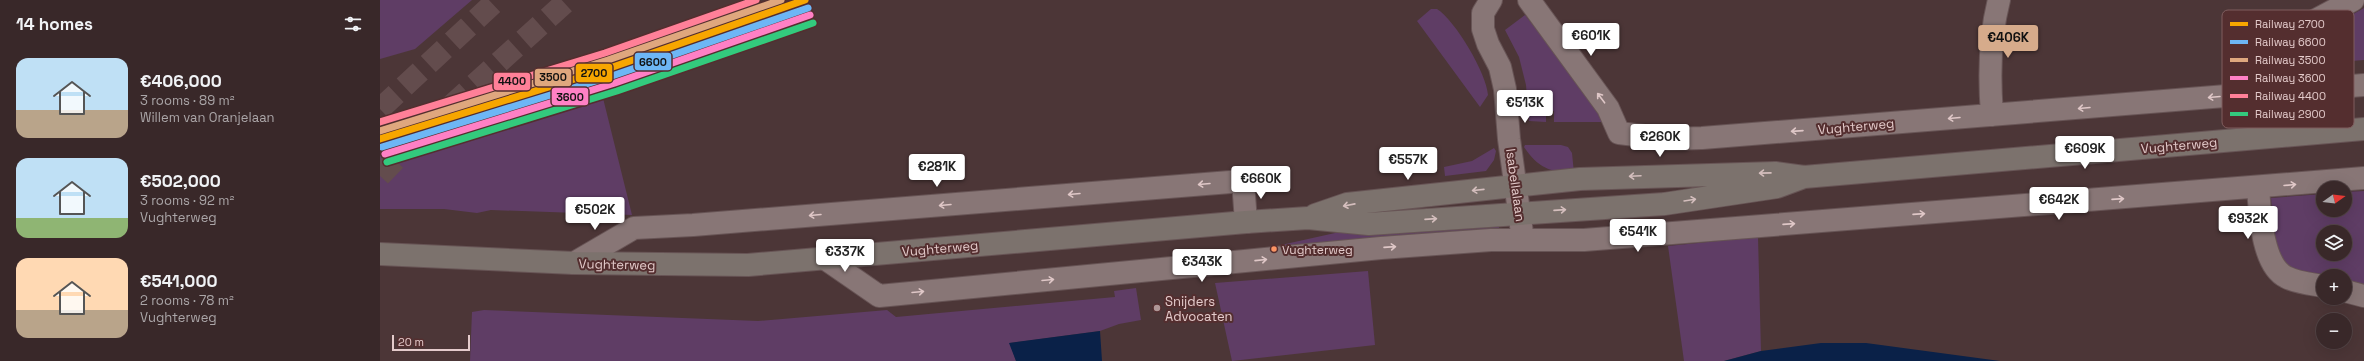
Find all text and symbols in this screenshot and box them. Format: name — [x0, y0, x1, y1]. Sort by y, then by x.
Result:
legend — [2222, 10, 2354, 128]
text: 14 homes — [16, 13, 93, 35]
icon: filters — [342, 13, 364, 35]
text: Railway 2700 — [2255, 17, 2325, 31]
pin: €601K — [1563, 23, 1619, 57]
pin: €406K — [1980, 25, 2036, 59]
text: €601K — [1571, 27, 1611, 44]
text: €406K — [1987, 29, 2029, 46]
text: Railway 6600 — [2255, 35, 2326, 49]
line badge: 6600 — [634, 52, 672, 71]
text: Railway 3500 — [2255, 53, 2325, 67]
text: 6600 — [639, 55, 667, 69]
line badge: 2700 — [575, 63, 613, 83]
text: 2700 — [581, 66, 607, 80]
line badge: 3500 — [534, 68, 572, 87]
text: €406,000 — [140, 70, 222, 92]
text: 3500 — [539, 70, 567, 84]
text: Railway 3600 — [2255, 71, 2326, 85]
line badge: 4400 — [493, 72, 531, 91]
icon: home — [48, 74, 96, 122]
text: 4400 — [498, 74, 526, 88]
line badge: 3600 — [551, 87, 589, 106]
text: Railway 4400 — [2255, 89, 2326, 103]
text: 3600 — [556, 90, 584, 104]
pin: €513K — [1497, 90, 1553, 124]
text: 3 rooms · 89 m² — [140, 92, 234, 109]
one-way arrow — [1597, 93, 1605, 104]
text: €513K — [1506, 94, 1544, 111]
one-way arrow — [2207, 94, 2220, 101]
one-way arrow — [2078, 104, 2091, 111]
text: Railway 2900 — [2255, 107, 2326, 121]
text: Willem van Oranjelaan — [140, 109, 275, 126]
street label: Vughterweg — [1817, 115, 1895, 138]
one-way arrow — [1948, 115, 1961, 122]
pin: €260K — [1632, 124, 1688, 158]
one-way arrow — [1791, 127, 1804, 134]
text: €260K — [1639, 128, 1681, 145]
street label: Vughterweg — [2140, 134, 2218, 157]
pin: €609K — [2057, 136, 2113, 170]
text: €609K — [2064, 140, 2106, 157]
pin: €557K — [1380, 147, 1436, 181]
street label: Isabellalaan — [1502, 148, 1529, 223]
text: €557K — [1388, 151, 1428, 168]
pin: €281K — [909, 154, 965, 188]
text: €281K — [918, 158, 956, 175]
pin: €660K — [1233, 166, 1289, 200]
one-way arrow — [1759, 169, 1772, 177]
text: €502,000 — [140, 170, 221, 192]
text: €660K — [1240, 170, 1282, 187]
one-way arrow — [1629, 173, 1642, 180]
icon: home — [48, 174, 96, 222]
one-way arrow — [1198, 180, 1211, 187]
north arrow — [2316, 181, 2352, 217]
map controls — [2316, 181, 2352, 349]
one-way arrow — [2283, 182, 2296, 189]
one-way arrow — [1472, 187, 1485, 194]
pin: €642K — [2031, 187, 2087, 221]
one-way arrow — [1068, 191, 1081, 198]
text: €642K — [2039, 191, 2079, 208]
text: 3 rooms · 92 m² — [140, 192, 234, 209]
one-way arrow — [2111, 195, 2124, 202]
one-way arrow — [1683, 196, 1696, 204]
pin: €502K — [567, 197, 623, 231]
text: €502K — [575, 201, 615, 218]
one-way arrow — [939, 201, 952, 209]
one-way arrow — [1342, 201, 1355, 209]
one-way arrow — [1553, 206, 1566, 213]
pin: €932K — [2220, 206, 2276, 240]
text: Vughterweg — [140, 209, 217, 226]
text: €932K — [2228, 210, 2268, 227]
one-way arrow — [1912, 211, 1925, 218]
one-way arrow — [809, 212, 822, 219]
one-way arrow — [1424, 216, 1437, 223]
pin: €541K — [1610, 219, 1666, 253]
one-way arrow — [1782, 221, 1795, 228]
text: €541K — [1619, 223, 1657, 240]
button: layers — [2316, 225, 2352, 261]
street label: Vughterweg — [901, 237, 979, 260]
pin: €337K — [817, 239, 873, 273]
place label: Vughterweg — [1282, 242, 1353, 258]
text: €337K — [825, 243, 865, 260]
marker: Vughterweg — [1269, 244, 1279, 254]
one-way arrow — [1383, 244, 1396, 251]
pin: €343K — [1174, 249, 1230, 283]
text: €343K — [1181, 253, 1223, 270]
street label: Vughterweg — [579, 255, 655, 274]
one-way arrow — [1254, 256, 1267, 264]
button: + — [2316, 269, 2352, 305]
text: €541,000 — [140, 270, 217, 292]
icon: home — [48, 274, 96, 322]
one-way arrow — [1041, 276, 1054, 284]
one-way arrow — [911, 288, 924, 296]
text: 2 rooms · 78 m² — [140, 292, 234, 309]
place label: Snijders Advocaten — [1165, 293, 1233, 325]
marker: Snijders Advocaten — [1152, 303, 1162, 313]
text: Vughterweg — [140, 309, 217, 326]
button: − — [2316, 313, 2352, 349]
scale bar — [392, 333, 470, 352]
text: 20 m — [398, 335, 424, 349]

